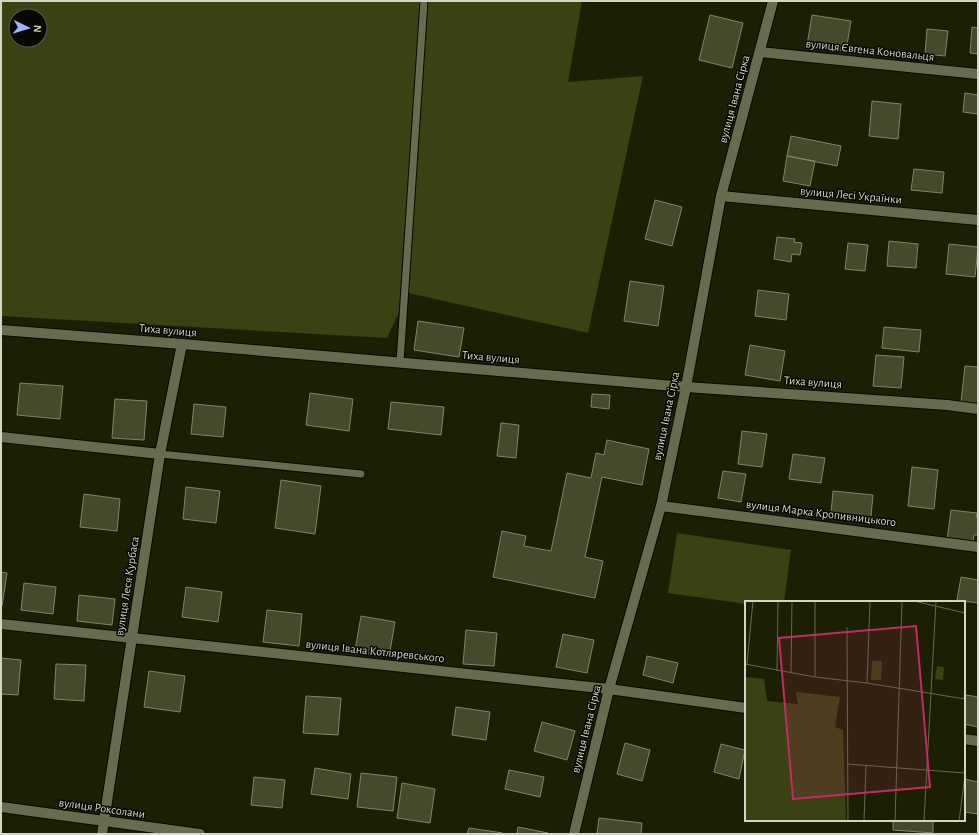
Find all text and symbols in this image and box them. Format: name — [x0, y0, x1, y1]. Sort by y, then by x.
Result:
north arrow — [8, 8, 48, 48]
text: N — [32, 25, 43, 33]
street label: вулиця Євгена Коновальця — [805, 37, 935, 64]
street label: вулиця Івана Сірка — [716, 53, 753, 145]
street label: вулиця Лесі Українки — [799, 185, 902, 206]
street label: Тиха вулиця — [139, 321, 197, 339]
street label: Тиха вулиця — [462, 348, 520, 366]
street label: вулиця Івана Сірка — [651, 370, 682, 462]
street label: Тиха вулиця — [784, 374, 842, 391]
street label: вулиця Марка Кропивницького — [745, 498, 897, 529]
street label: вулиця Леся Курбаса — [113, 535, 142, 637]
inset map — [745, 601, 965, 821]
street label: вулиця Івана Котляревського — [305, 638, 445, 665]
street label: вулиця Івана Сірка — [569, 683, 604, 775]
street label: вулиця Роксолани — [58, 796, 146, 821]

